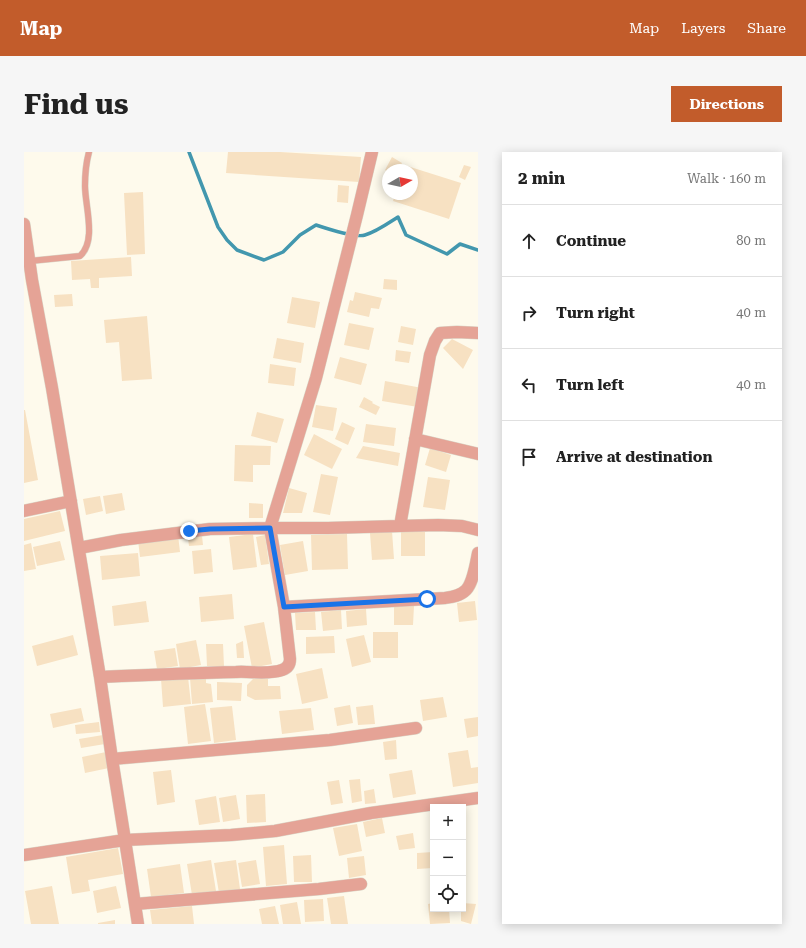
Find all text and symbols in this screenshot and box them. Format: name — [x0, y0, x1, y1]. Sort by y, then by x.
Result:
text: Map — [20, 17, 62, 40]
text: Map — [629, 20, 659, 36]
text: Layers — [681, 20, 725, 36]
text: Share — [747, 20, 786, 36]
button: Directions — [671, 86, 782, 122]
text: Find us — [24, 88, 128, 121]
north arrow — [382, 164, 418, 200]
text: 2 min — [518, 168, 565, 188]
text: Walk · 160 m — [687, 171, 766, 186]
icon: ahead — [518, 230, 540, 252]
text: Continue — [556, 232, 626, 250]
text: 80 m — [736, 233, 766, 248]
icon: right — [518, 302, 540, 324]
text: Turn right — [556, 304, 635, 322]
text: 40 m — [736, 305, 766, 320]
icon: left — [518, 374, 540, 396]
text: Turn left — [556, 376, 624, 394]
text: 40 m — [736, 377, 766, 392]
icon: arrive — [518, 446, 540, 468]
text: Arrive at destination — [556, 448, 712, 466]
route end — [180, 522, 198, 540]
route start — [418, 590, 436, 608]
map controls — [430, 804, 466, 912]
button: + — [430, 804, 466, 840]
button: − — [430, 840, 466, 876]
button: locate — [430, 876, 466, 912]

